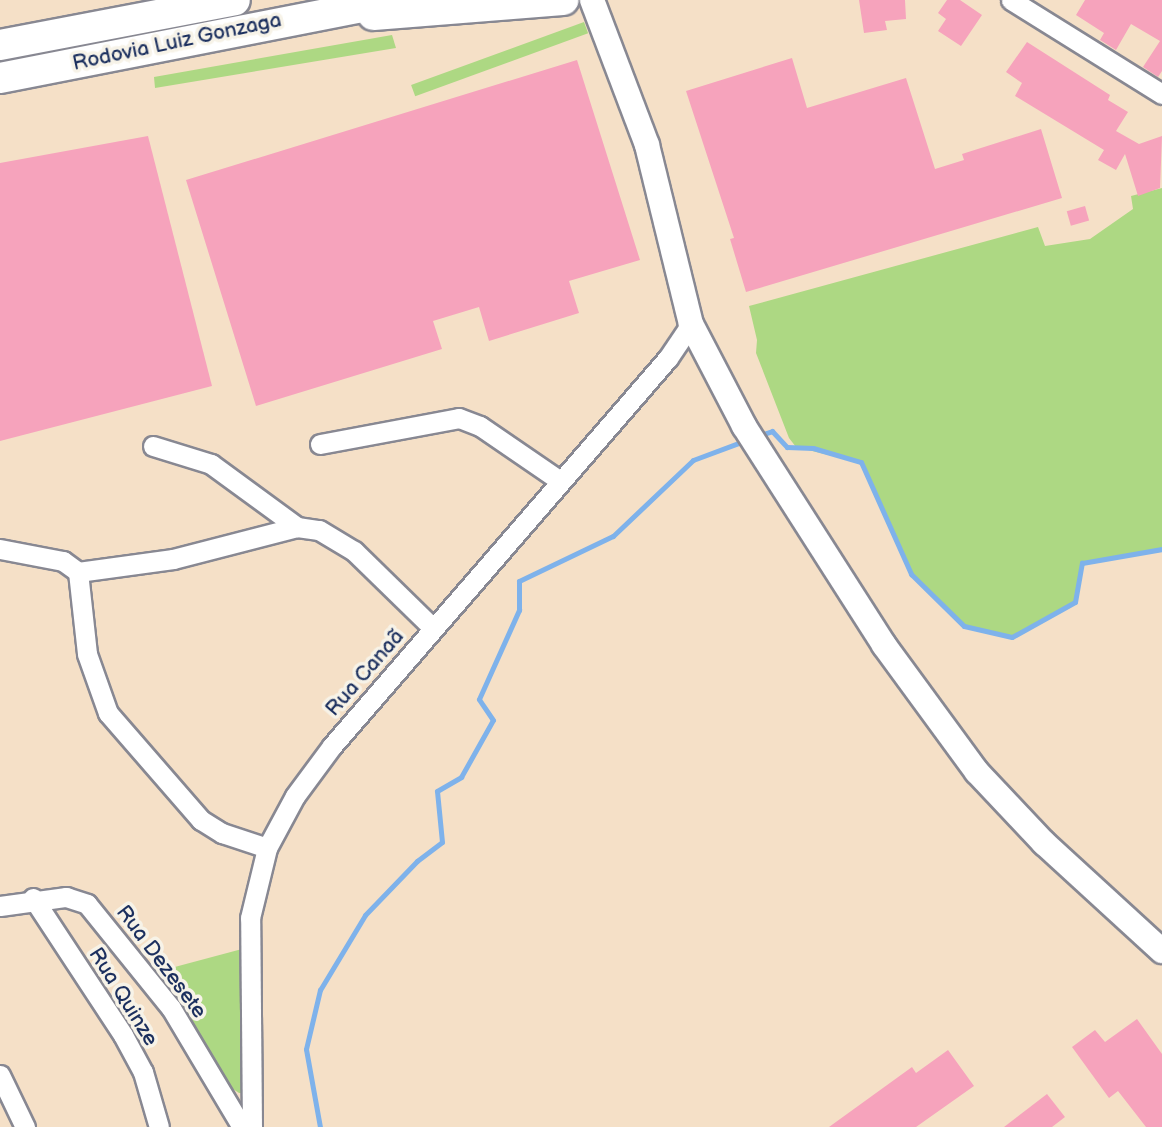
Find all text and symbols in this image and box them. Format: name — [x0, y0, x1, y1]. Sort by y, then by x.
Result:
street label: Rodovia Luiz Gonzaga — [70, 8, 284, 76]
street label: Rua Canaã — [320, 624, 410, 722]
street label: Rua Dezesete — [110, 901, 212, 1023]
street label: Rua Quinze — [83, 943, 163, 1051]

